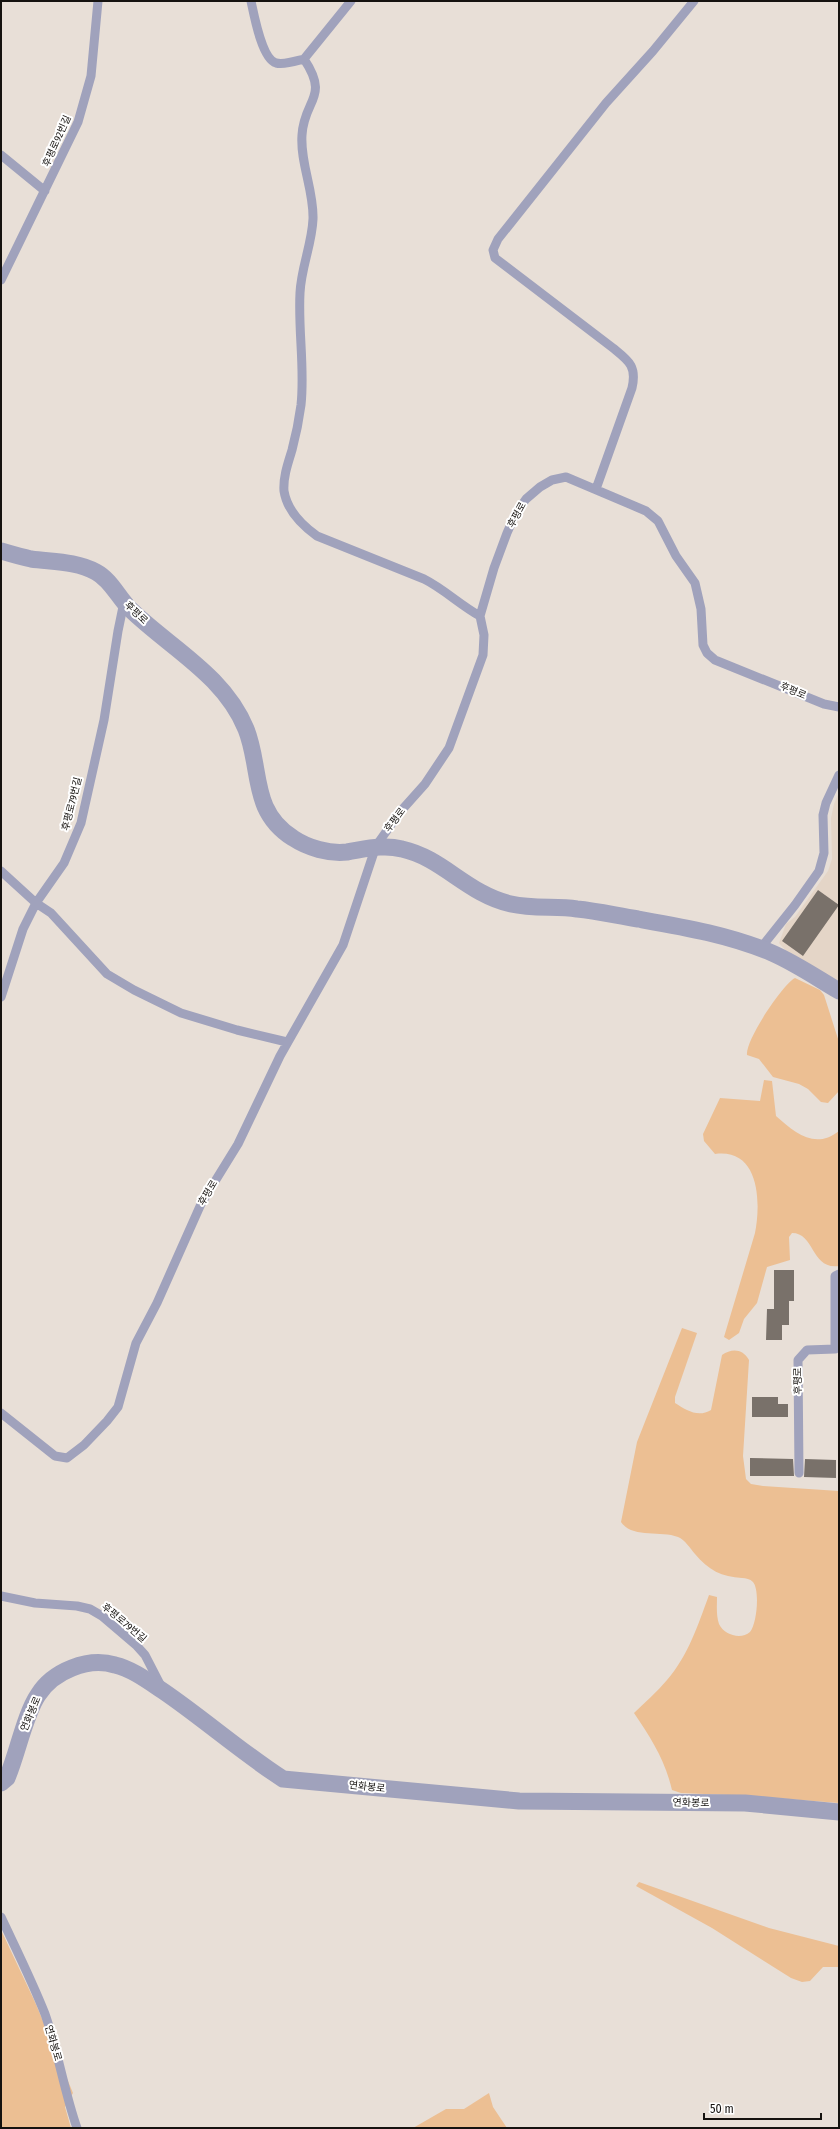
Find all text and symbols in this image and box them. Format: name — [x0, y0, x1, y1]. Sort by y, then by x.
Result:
street label: 후평로92번길 — [40, 113, 74, 169]
street label: 후평로 — [505, 500, 529, 530]
street label: 후평로 — [122, 599, 150, 627]
street label: 후평로 — [778, 680, 808, 702]
street label: 후평로79번길 — [60, 776, 84, 832]
street label: 후평로 — [382, 805, 408, 835]
street label: 후평로 — [196, 1178, 220, 1208]
street label: 후평로 — [792, 1367, 804, 1395]
street label: 후평로79번길 — [99, 1601, 149, 1645]
street label: 연화봉로 — [18, 1695, 44, 1733]
street label: 연화봉로 — [348, 1779, 386, 1795]
street label: 연화봉로 — [672, 1797, 710, 1809]
street label: 연화봉로 — [42, 2024, 64, 2062]
scale bar — [704, 2095, 821, 2121]
text: 50 m — [710, 2102, 734, 2116]

